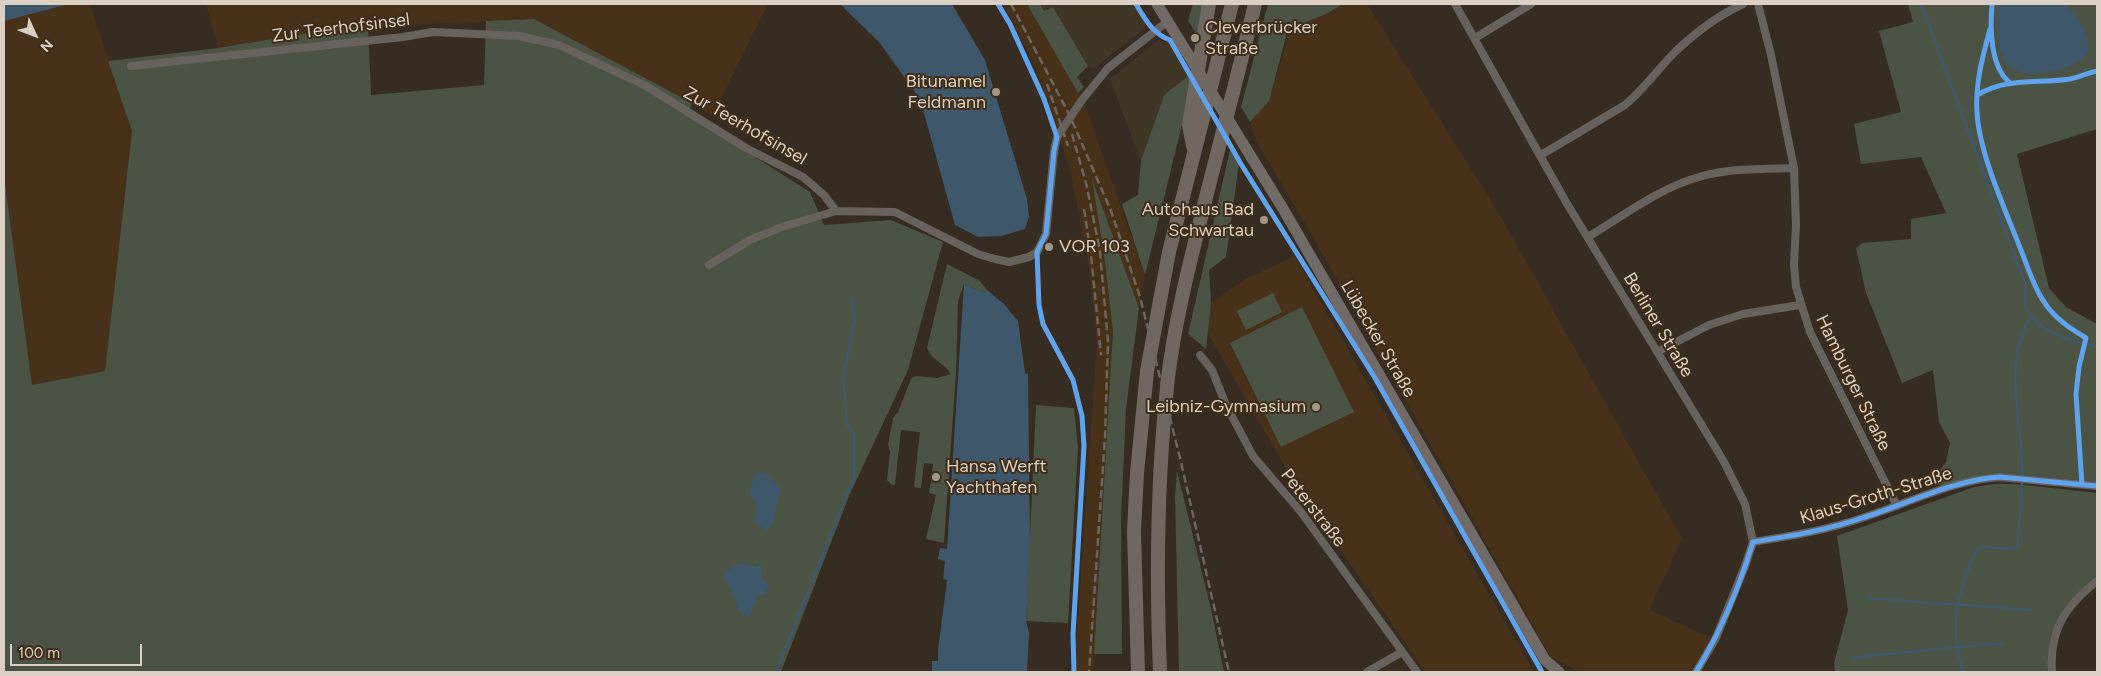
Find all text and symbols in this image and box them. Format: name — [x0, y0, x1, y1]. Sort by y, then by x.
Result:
street label: Zur Teerhofsinsel — [271, 9, 411, 47]
north arrow — [10, 10, 60, 60]
place label: Cleverbrücker Straße — [1205, 17, 1317, 59]
marker: Cleverbrücker Straße — [1189, 32, 1201, 44]
text: N — [36, 36, 56, 55]
place label: Bitunamel Feldmann — [906, 71, 986, 114]
street label: Zur Teerhofsinsel — [680, 82, 810, 170]
marker: Bitunamel Feldmann — [990, 86, 1002, 98]
place label: Autohaus Bad Schwartau — [1142, 199, 1254, 242]
marker: Autohaus Bad Schwartau — [1258, 214, 1270, 226]
place label: VOR 103 — [1059, 236, 1130, 258]
marker: VOR 103 — [1043, 241, 1055, 253]
street label: Berliner Straße — [1618, 269, 1698, 381]
street label: Lübecker Straße — [1336, 277, 1420, 401]
street label: Hamburger Straße — [1811, 311, 1895, 455]
place label: Leibniz-Gymnasium — [1146, 396, 1306, 418]
marker: Leibniz-Gymnasium — [1310, 401, 1322, 413]
place label: Hansa Werft Yachthafen — [946, 456, 1047, 498]
street label: Klaus-Groth-Straße — [1797, 463, 1955, 529]
street label: Peterstraße — [1276, 465, 1350, 551]
marker: Hansa Werft Yachthafen — [930, 471, 942, 483]
scale bar — [12, 634, 145, 666]
text: 100 m — [18, 644, 60, 662]

